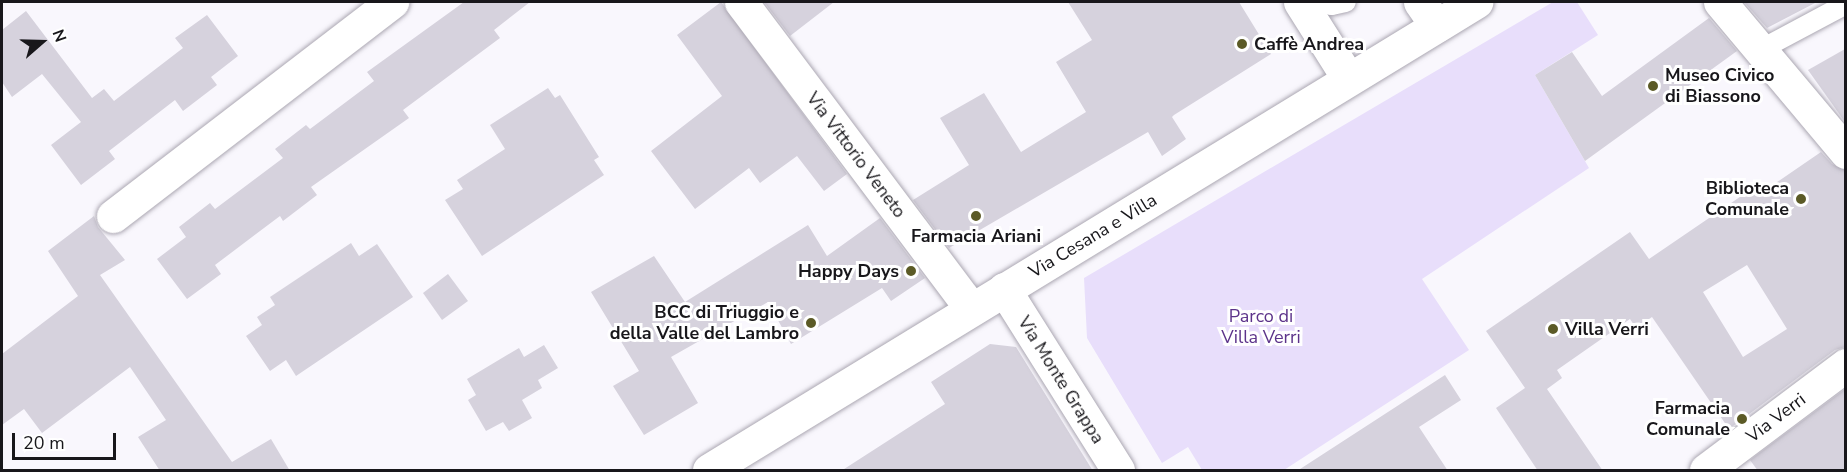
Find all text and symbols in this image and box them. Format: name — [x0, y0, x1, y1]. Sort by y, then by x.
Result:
north arrow — [12, 12, 72, 72]
text: N — [47, 26, 71, 45]
place label: Caffè Andrea — [1254, 33, 1364, 55]
marker: Caffè Andrea — [1235, 37, 1249, 51]
place label: Museo Civico di Biassono — [1665, 65, 1774, 107]
marker: Museo Civico di Biassono — [1646, 79, 1660, 93]
street label: Via Vittorio Veneto — [802, 88, 910, 222]
place label: Biblioteca Comunale — [1705, 178, 1789, 220]
street label: Via Cesana e Villa — [1025, 189, 1161, 283]
marker: Biblioteca Comunale — [1794, 192, 1808, 206]
marker: Farmacia Ariani — [969, 209, 983, 223]
place label: Farmacia Ariani — [911, 225, 1041, 247]
place label: Happy Days — [798, 260, 899, 282]
marker: Happy Days — [904, 264, 918, 278]
place label: BCC di Triuggio e della Valle del Lambro — [610, 302, 799, 344]
park label: Parco di Villa Verri — [1221, 306, 1301, 348]
street label: Via Monte Grappa — [1013, 312, 1109, 448]
marker: BCC di Triuggio e della Valle del Lambro — [804, 316, 818, 330]
place label: Villa Verri — [1565, 318, 1649, 340]
marker: Villa Verri — [1546, 322, 1560, 336]
street label: Via Verri — [1742, 389, 1810, 447]
place label: Farmacia Comunale — [1646, 398, 1730, 440]
marker: Farmacia Comunale — [1735, 412, 1749, 426]
scale bar — [15, 421, 118, 459]
text: 20 m — [23, 431, 65, 455]

